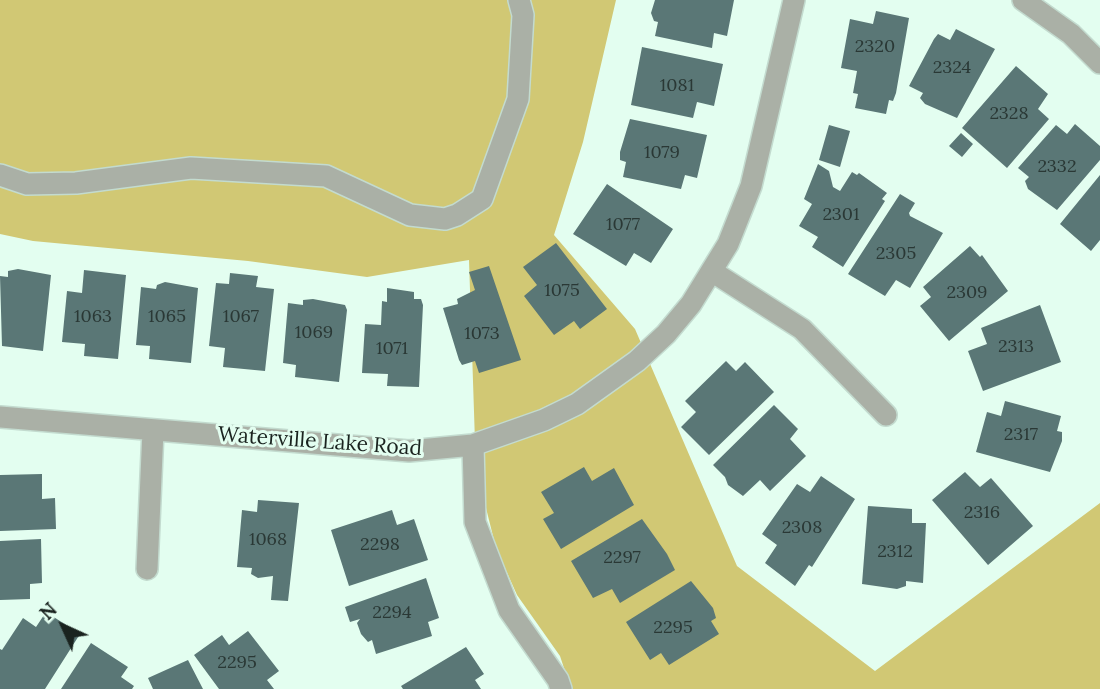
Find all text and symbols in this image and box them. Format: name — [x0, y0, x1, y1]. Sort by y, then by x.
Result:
house number: 2320 — [855, 36, 895, 58]
house number: 2324 — [933, 57, 971, 79]
house number: 1081 — [660, 75, 694, 97]
house number: 2328 — [989, 103, 1029, 125]
house number: 1079 — [644, 142, 680, 164]
house number: 2332 — [1037, 156, 1077, 178]
house number: 2301 — [822, 204, 860, 226]
house number: 1077 — [606, 214, 640, 236]
house number: 2305 — [876, 243, 916, 265]
house number: 1075 — [544, 280, 580, 302]
house number: 2309 — [946, 282, 988, 304]
house number: 1063 — [74, 306, 112, 328]
house number: 1065 — [148, 306, 186, 328]
house number: 1067 — [223, 306, 259, 328]
house number: 1069 — [295, 322, 333, 344]
house number: 1073 — [464, 323, 500, 345]
house number: 2313 — [998, 336, 1034, 358]
house number: 1071 — [376, 338, 408, 360]
street label: Waterville Lake Road — [217, 422, 423, 462]
house number: 2317 — [1004, 424, 1038, 446]
house number: 2316 — [964, 502, 1000, 524]
house number: 2308 — [782, 517, 822, 539]
house number: 1068 — [249, 529, 287, 551]
house number: 2298 — [360, 534, 400, 556]
house number: 2312 — [877, 541, 913, 563]
house number: 2297 — [603, 547, 641, 569]
north arrow — [28, 591, 98, 661]
text: N — [34, 597, 62, 625]
house number: 2294 — [372, 602, 412, 624]
house number: 2295 — [653, 617, 693, 639]
house number: 2295 — [217, 652, 257, 674]

